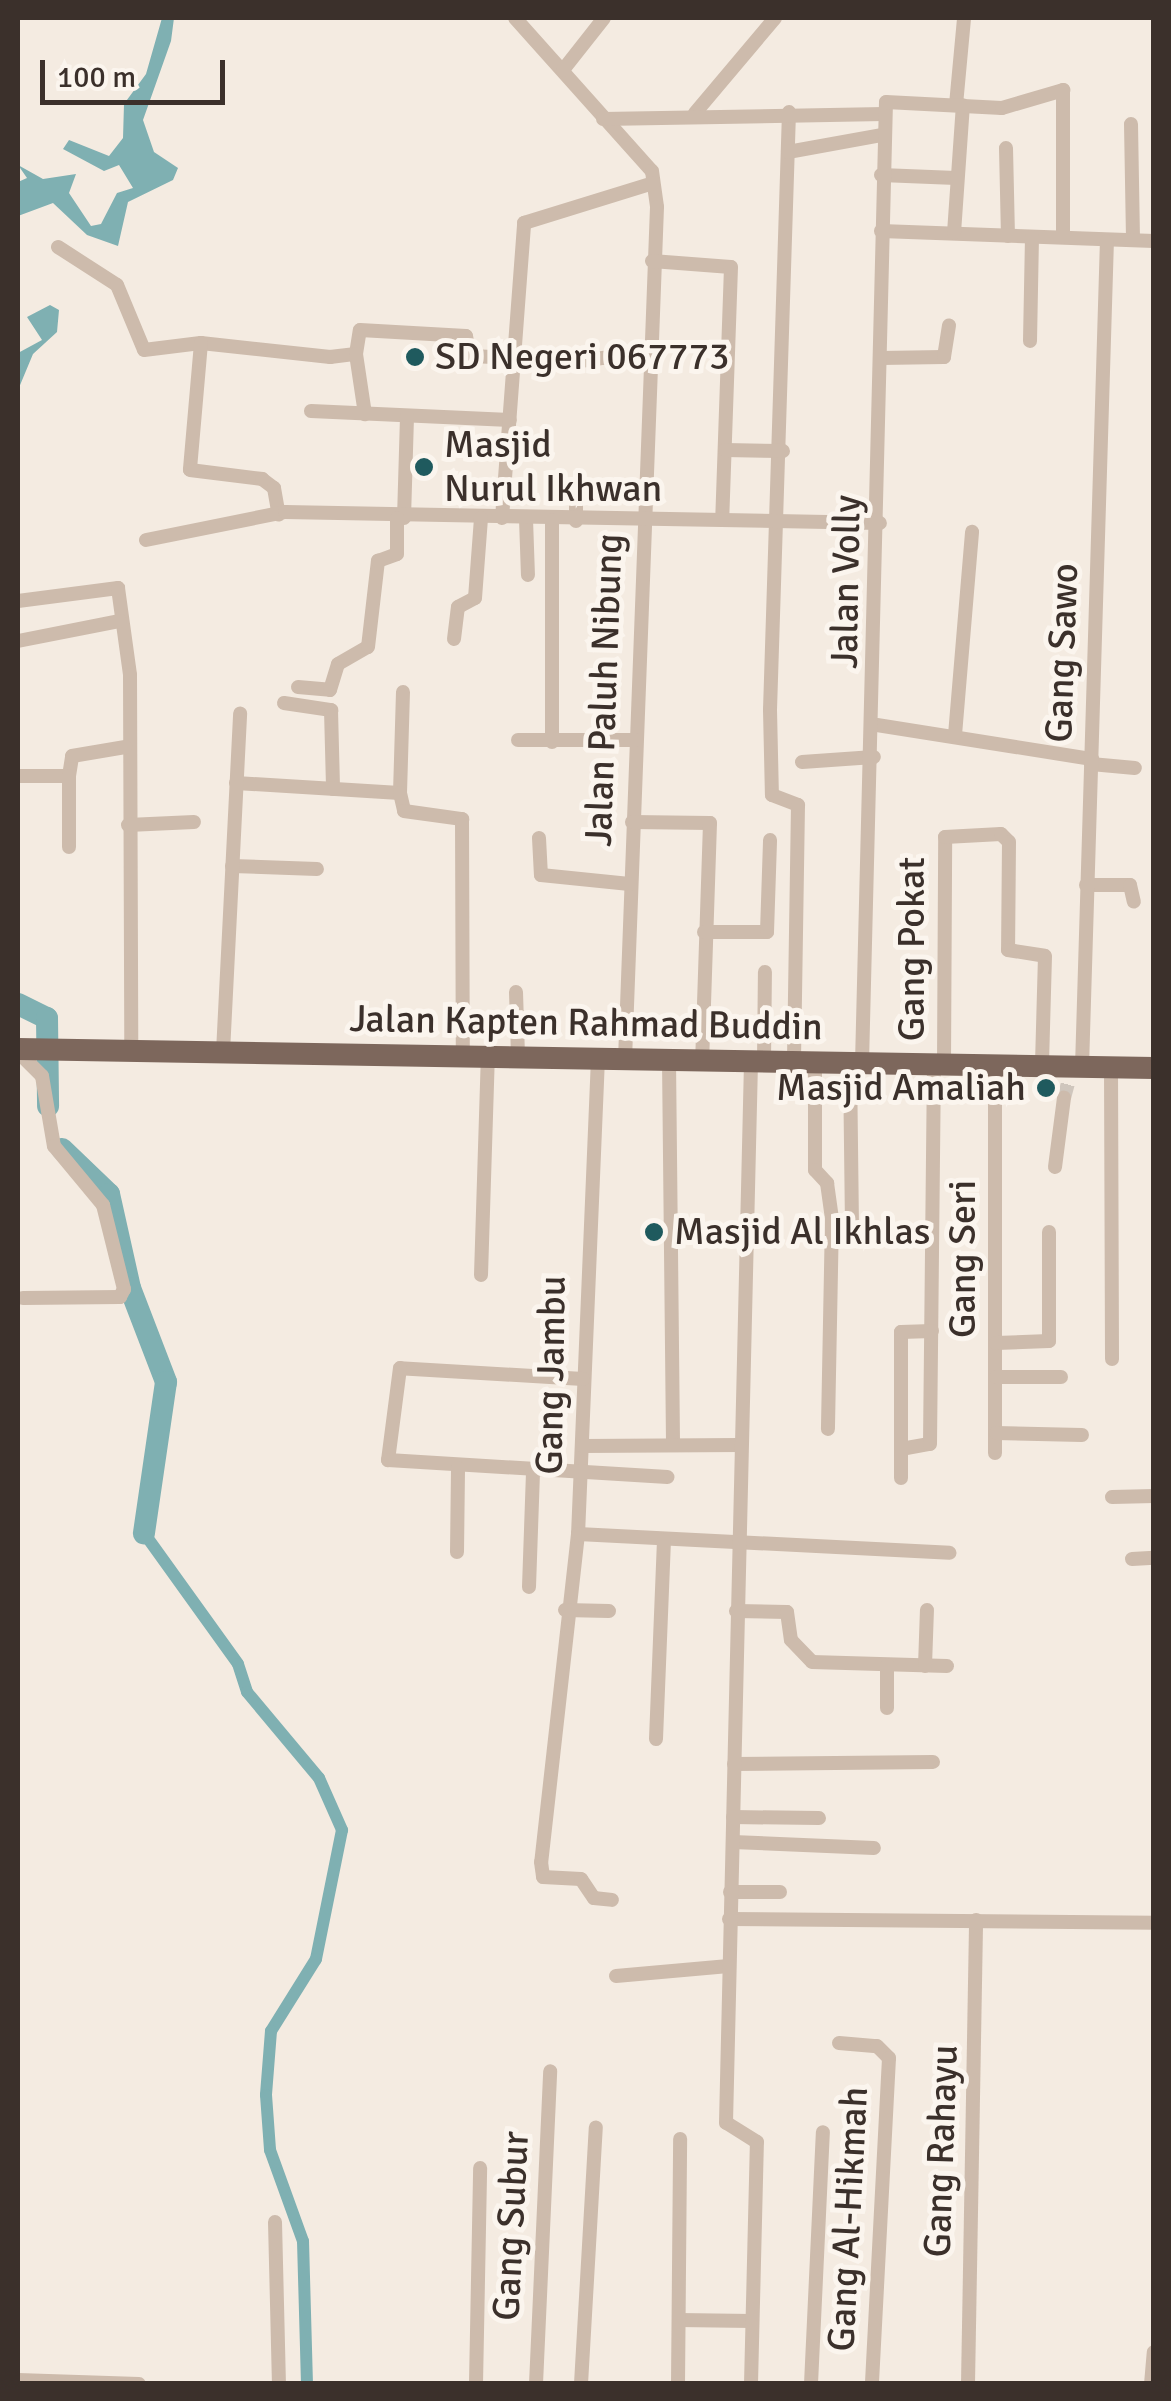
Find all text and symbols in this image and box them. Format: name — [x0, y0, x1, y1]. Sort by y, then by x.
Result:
scale bar — [45, 40, 230, 102]
text: 100 m — [57, 59, 136, 96]
place label: SD Negeri 067773 — [435, 334, 729, 380]
marker: SD Negeri 067773 — [404, 346, 426, 368]
place label: Masjid Nurul Ikhwan — [444, 422, 662, 512]
marker: Masjid Nurul Ikhwan — [413, 456, 435, 478]
street label: Jalan Volly — [822, 495, 870, 669]
street label: Jalan Paluh Nibung — [576, 533, 632, 847]
street label: Gang Sawo — [1036, 563, 1088, 743]
street label: Gang Pokat — [889, 857, 935, 1041]
street label: Jalan Kapten Rahmad Buddin — [349, 996, 823, 1050]
place label: Masjid Amaliah — [776, 1065, 1026, 1111]
marker: Masjid Amaliah — [1035, 1077, 1057, 1099]
street label: Gang Seri — [940, 1180, 986, 1338]
place label: Masjid Al Ikhlas — [674, 1209, 930, 1255]
marker: Masjid Al Ikhlas — [643, 1221, 665, 1243]
street label: Gang Jambu — [526, 1275, 576, 1475]
street label: Gang Rahayu — [915, 2044, 967, 2258]
street label: Gang Al-Hikmah — [818, 2085, 878, 2353]
street label: Gang Subur — [483, 2130, 539, 2322]

